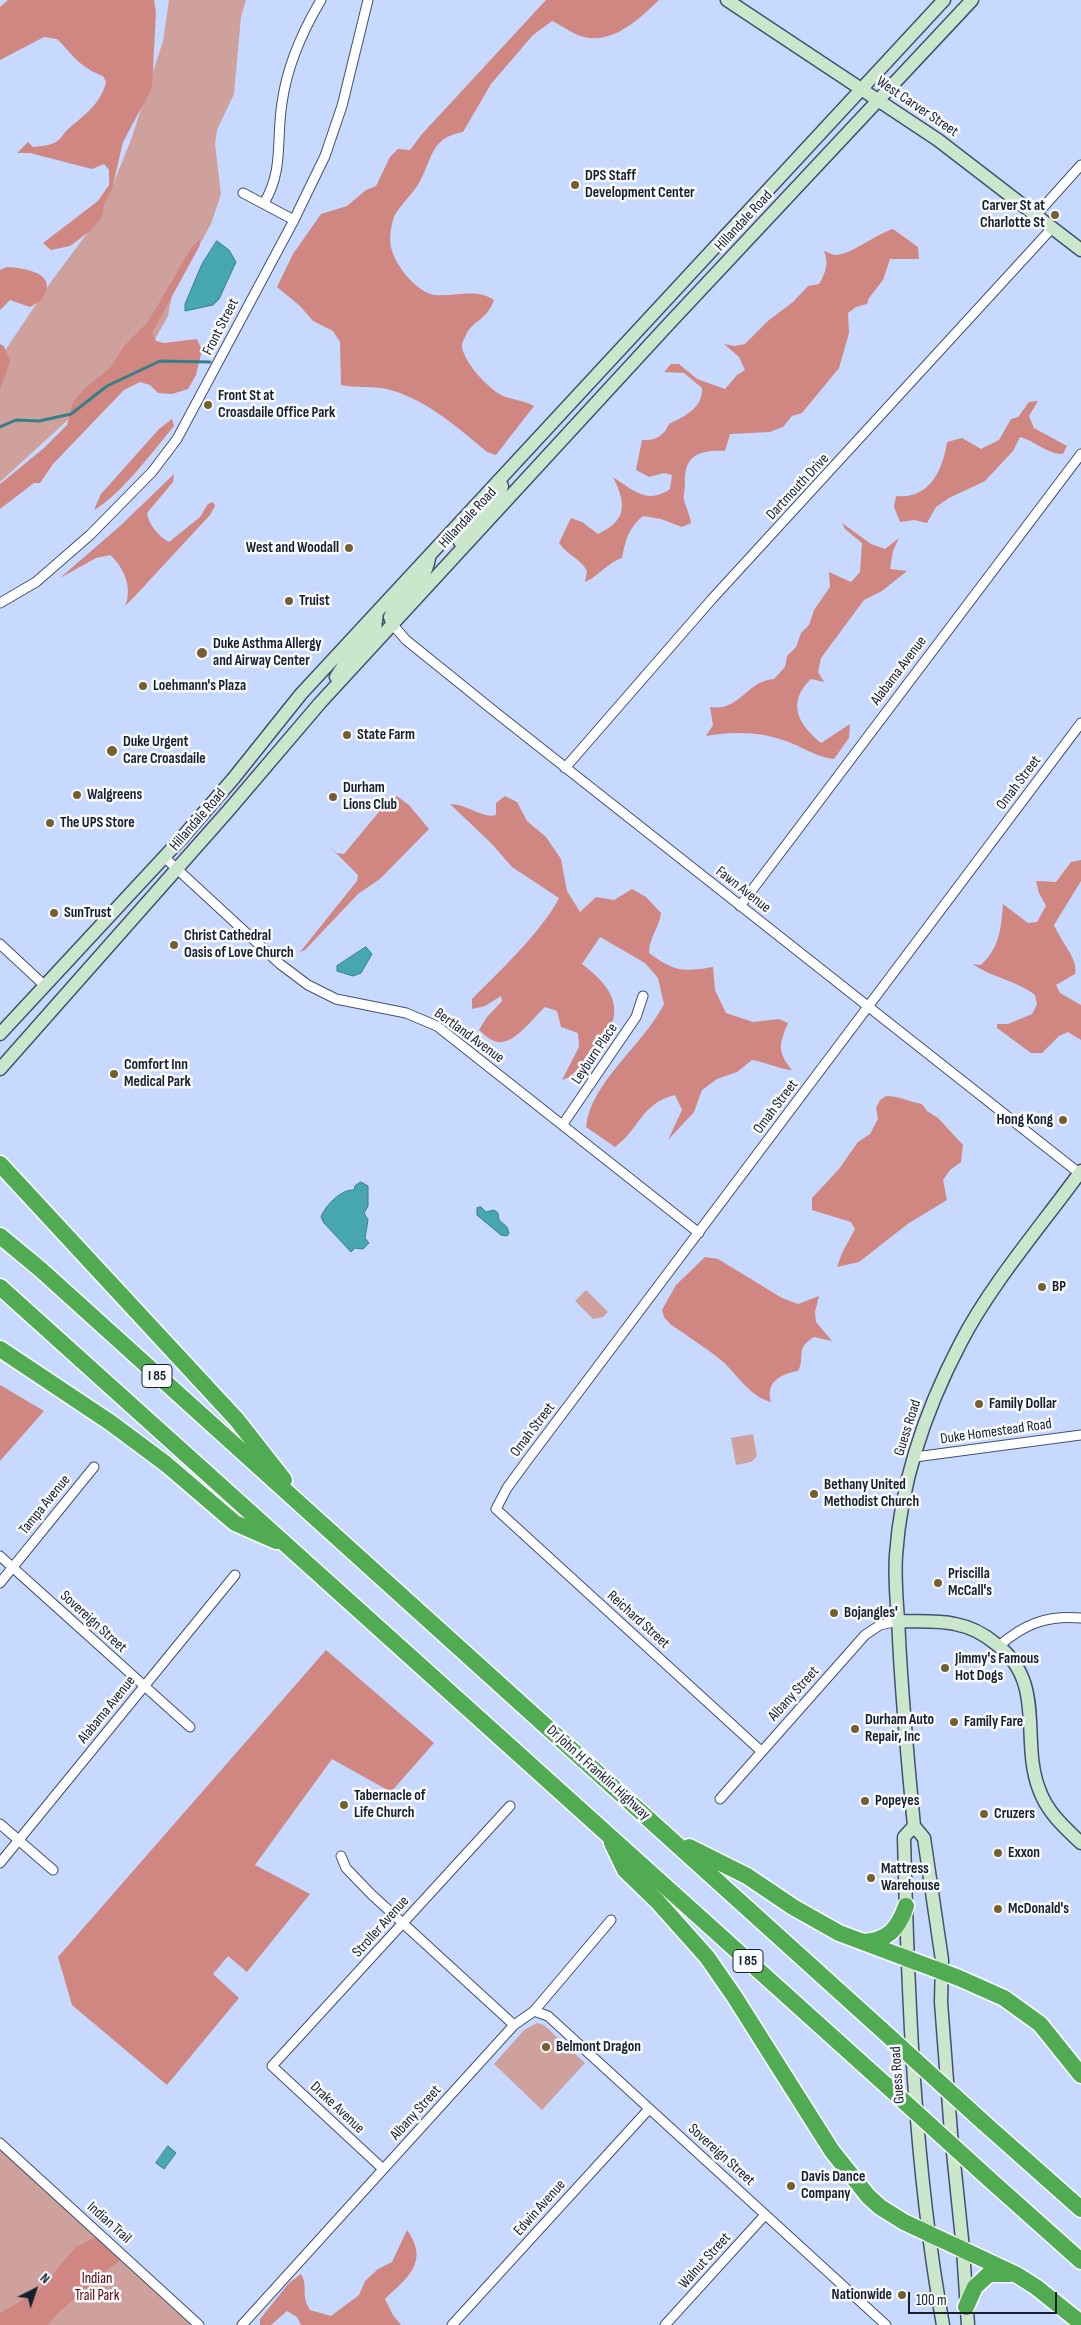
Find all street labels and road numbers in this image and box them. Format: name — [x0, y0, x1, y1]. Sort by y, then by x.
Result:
street label: West Carver Street — [873, 73, 961, 141]
street label: Hillandale Road — [711, 187, 777, 255]
street label: Front Street — [199, 296, 243, 358]
street label: Dartmouth Drive — [763, 450, 833, 524]
street label: Hillandale Road — [435, 484, 501, 552]
street label: Alabama Avenue — [867, 633, 931, 709]
street label: Omah Street — [993, 752, 1045, 814]
street label: Hillandale Road — [166, 785, 230, 855]
street label: Fawn Avenue — [712, 863, 774, 917]
street label: Bertland Avenue — [431, 1005, 507, 1067]
street label: Leyburn Place — [568, 1020, 622, 1088]
street label: Omah Street — [750, 1076, 802, 1138]
road number: I 85 — [142, 1364, 172, 1388]
street label: Guess Road — [891, 1398, 925, 1458]
street label: Omah Street — [507, 1399, 559, 1461]
street label: Duke Homestead Road — [939, 1415, 1053, 1449]
street label: Tampa Avenue — [15, 1472, 75, 1538]
street label: Sovereign Street — [56, 1587, 130, 1657]
street label: Reichard Street — [603, 1587, 673, 1653]
street label: Albany Street — [765, 1663, 823, 1725]
street label: Alabama Avenue — [74, 1673, 140, 1747]
street label: Dr John H Franklin Highway — [542, 1722, 654, 1824]
street label: Stroller Avenue — [349, 1893, 413, 1961]
road number: I 85 — [733, 1950, 763, 1972]
street label: Guess Road — [887, 2046, 909, 2104]
street label: Drake Avenue — [306, 2078, 368, 2138]
street label: Albany Street — [387, 2082, 445, 2144]
street label: Sovereign Street — [684, 2120, 758, 2190]
street label: Edwin Avenue — [510, 2176, 570, 2240]
street label: Indian Trail — [83, 2198, 135, 2248]
street label: Walnut Street — [675, 2229, 735, 2293]

